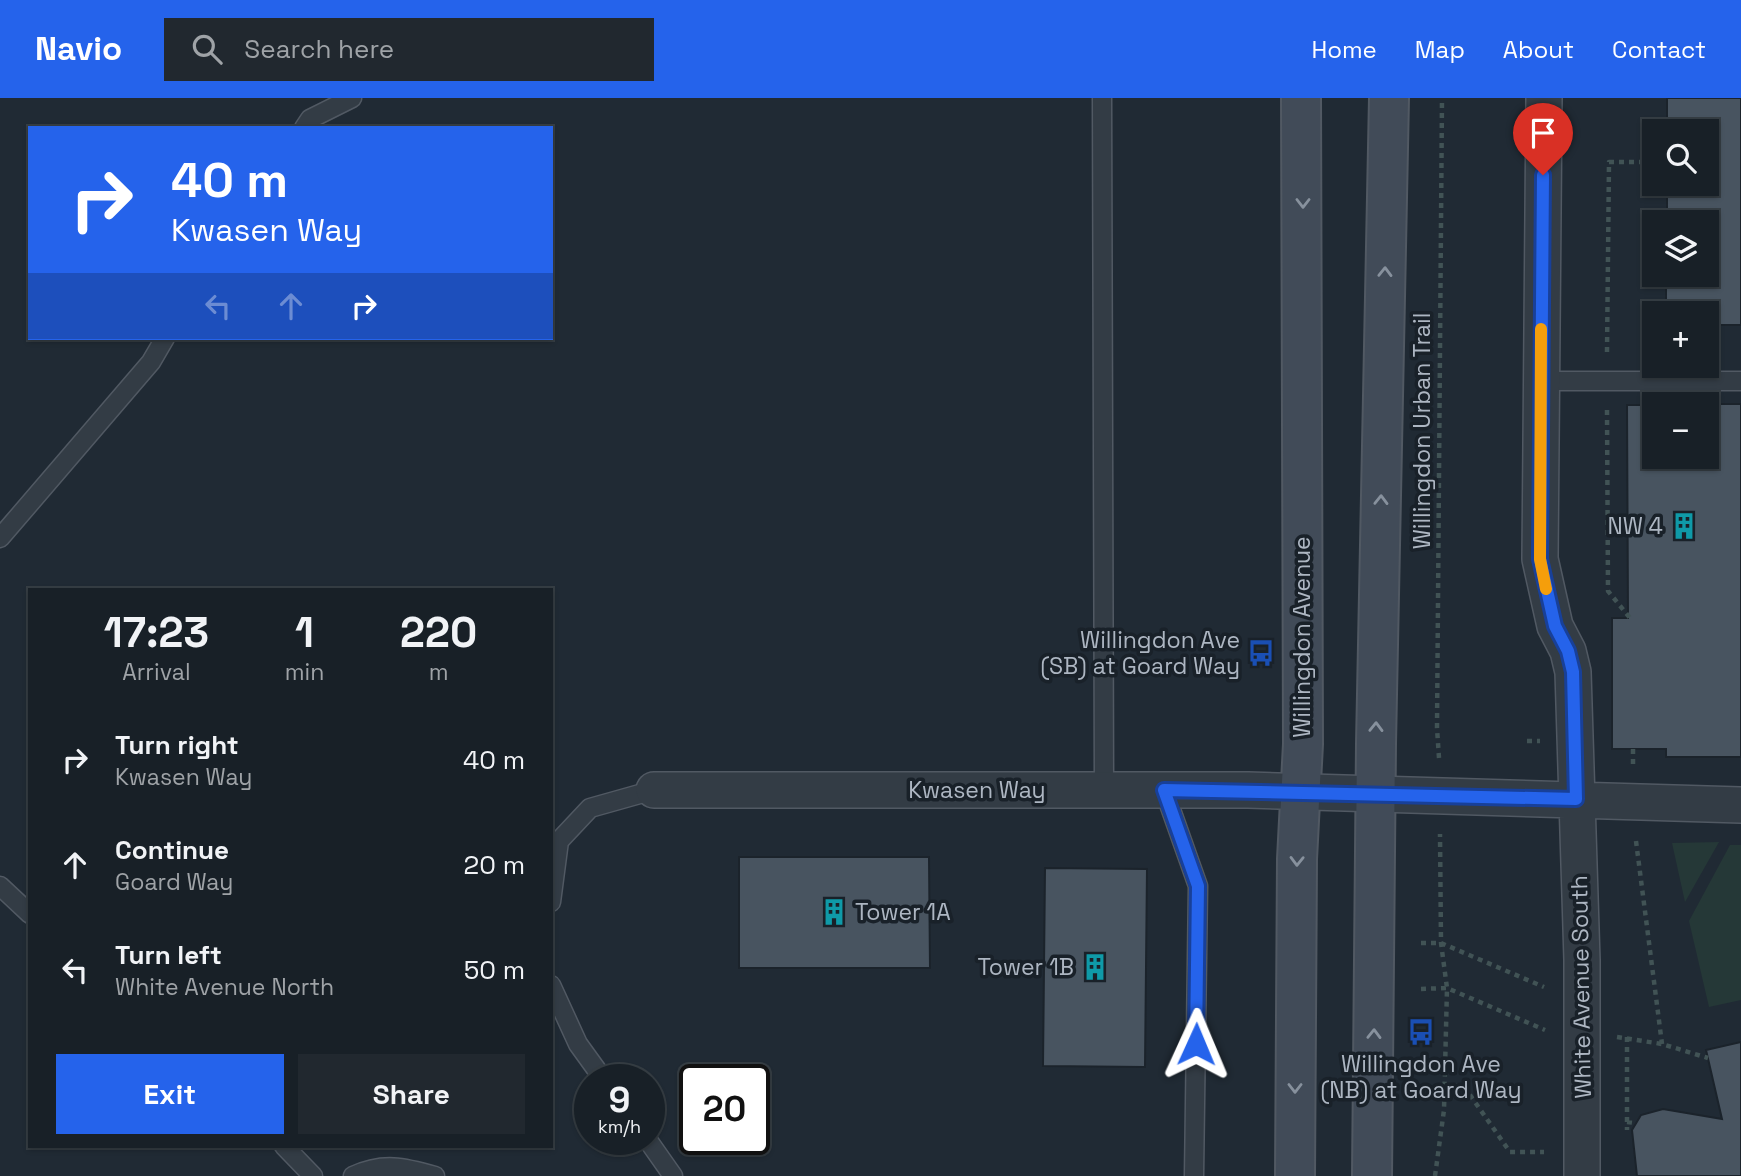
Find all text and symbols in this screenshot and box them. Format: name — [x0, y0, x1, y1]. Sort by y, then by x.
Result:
search box — [164, 18, 654, 81]
text: Navio — [35, 28, 122, 70]
icon: search — [188, 30, 226, 68]
text: Search here — [244, 32, 394, 66]
text: Home — [1311, 34, 1377, 65]
text: Map — [1415, 34, 1465, 65]
text: About — [1503, 34, 1574, 65]
text: Contact — [1612, 34, 1706, 65]
pin — [1513, 103, 1573, 175]
icon: arrive — [1524, 114, 1562, 152]
map controls — [1642, 119, 1719, 469]
button: search — [1642, 119, 1719, 196]
text: 40 m — [171, 149, 288, 211]
icon: right — [56, 154, 147, 245]
one-way arrow — [1295, 198, 1311, 209]
text: Kwasen Way — [171, 210, 362, 250]
button: layers — [1642, 210, 1719, 287]
one-way arrow — [1377, 267, 1393, 277]
icon: left — [199, 287, 237, 325]
icon: ahead — [272, 287, 310, 325]
icon: right — [345, 287, 383, 325]
button: + — [1642, 301, 1719, 378]
street label: Willingdon Urban Trail — [1407, 313, 1437, 549]
button: − — [1642, 392, 1719, 469]
one-way arrow — [1373, 494, 1388, 505]
place label: NW 4 — [1607, 511, 1663, 541]
building icon: NW 4 — [1669, 511, 1699, 541]
street label: Willingdon Avenue — [1287, 536, 1317, 738]
text: 17:23 — [104, 606, 209, 659]
text: 1 — [295, 606, 314, 659]
text: 220 — [400, 606, 477, 659]
place label: Willingdon Ave (SB) at Goard Way — [1040, 625, 1240, 681]
bus stop icon: Willingdon Ave (SB) at Goard Way — [1246, 638, 1276, 668]
text: Arrival — [122, 657, 191, 687]
text: min — [285, 657, 324, 687]
text: m — [429, 657, 449, 687]
one-way arrow — [1368, 722, 1384, 732]
text: Turn right — [115, 728, 239, 762]
icon: right — [56, 741, 94, 779]
text: 40 m — [463, 743, 525, 777]
text: Kwasen Way — [115, 762, 252, 792]
street label: Kwasen Way — [908, 775, 1046, 805]
text: Continue — [115, 833, 229, 867]
icon: ahead — [56, 846, 94, 884]
text: 20 m — [464, 848, 525, 882]
one-way arrow — [1290, 855, 1305, 866]
text: Goard Way — [115, 867, 233, 897]
street label: White Avenue South — [1564, 875, 1598, 1099]
building icon: Tower 1A — [819, 897, 849, 927]
place label: Tower 1A — [855, 897, 951, 927]
text: Turn left — [115, 938, 222, 972]
icon: left — [56, 951, 94, 989]
place label: Tower 1B — [978, 952, 1074, 982]
building icon: Tower 1B — [1080, 952, 1110, 982]
text: 50 m — [464, 953, 525, 987]
text: White Avenue North — [115, 972, 334, 1002]
position arrow — [1159, 1007, 1233, 1081]
bus stop icon: Willingdon Ave (NB) at Goard Way — [1406, 1017, 1436, 1047]
one-way arrow — [1366, 1029, 1382, 1039]
place label: Willingdon Ave (NB) at Goard Way — [1321, 1049, 1521, 1105]
button: Exit — [56, 1054, 284, 1134]
button: Share — [298, 1054, 525, 1134]
speed limit sign: 20 — [679, 1064, 770, 1155]
text: 9 — [609, 1078, 630, 1122]
one-way arrow — [1288, 1083, 1303, 1094]
text: km/h — [598, 1115, 641, 1138]

